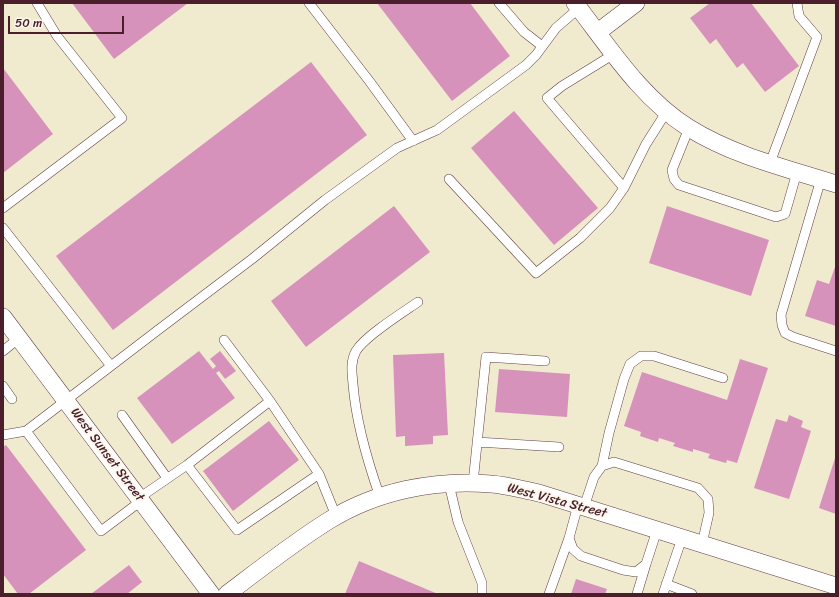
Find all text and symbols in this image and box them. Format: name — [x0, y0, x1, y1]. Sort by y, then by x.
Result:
scale bar — [10, 8, 126, 34]
text: 50 m — [15, 12, 42, 34]
street label: West Sunset Street — [67, 405, 147, 505]
street label: West Vista Street — [506, 480, 608, 522]

